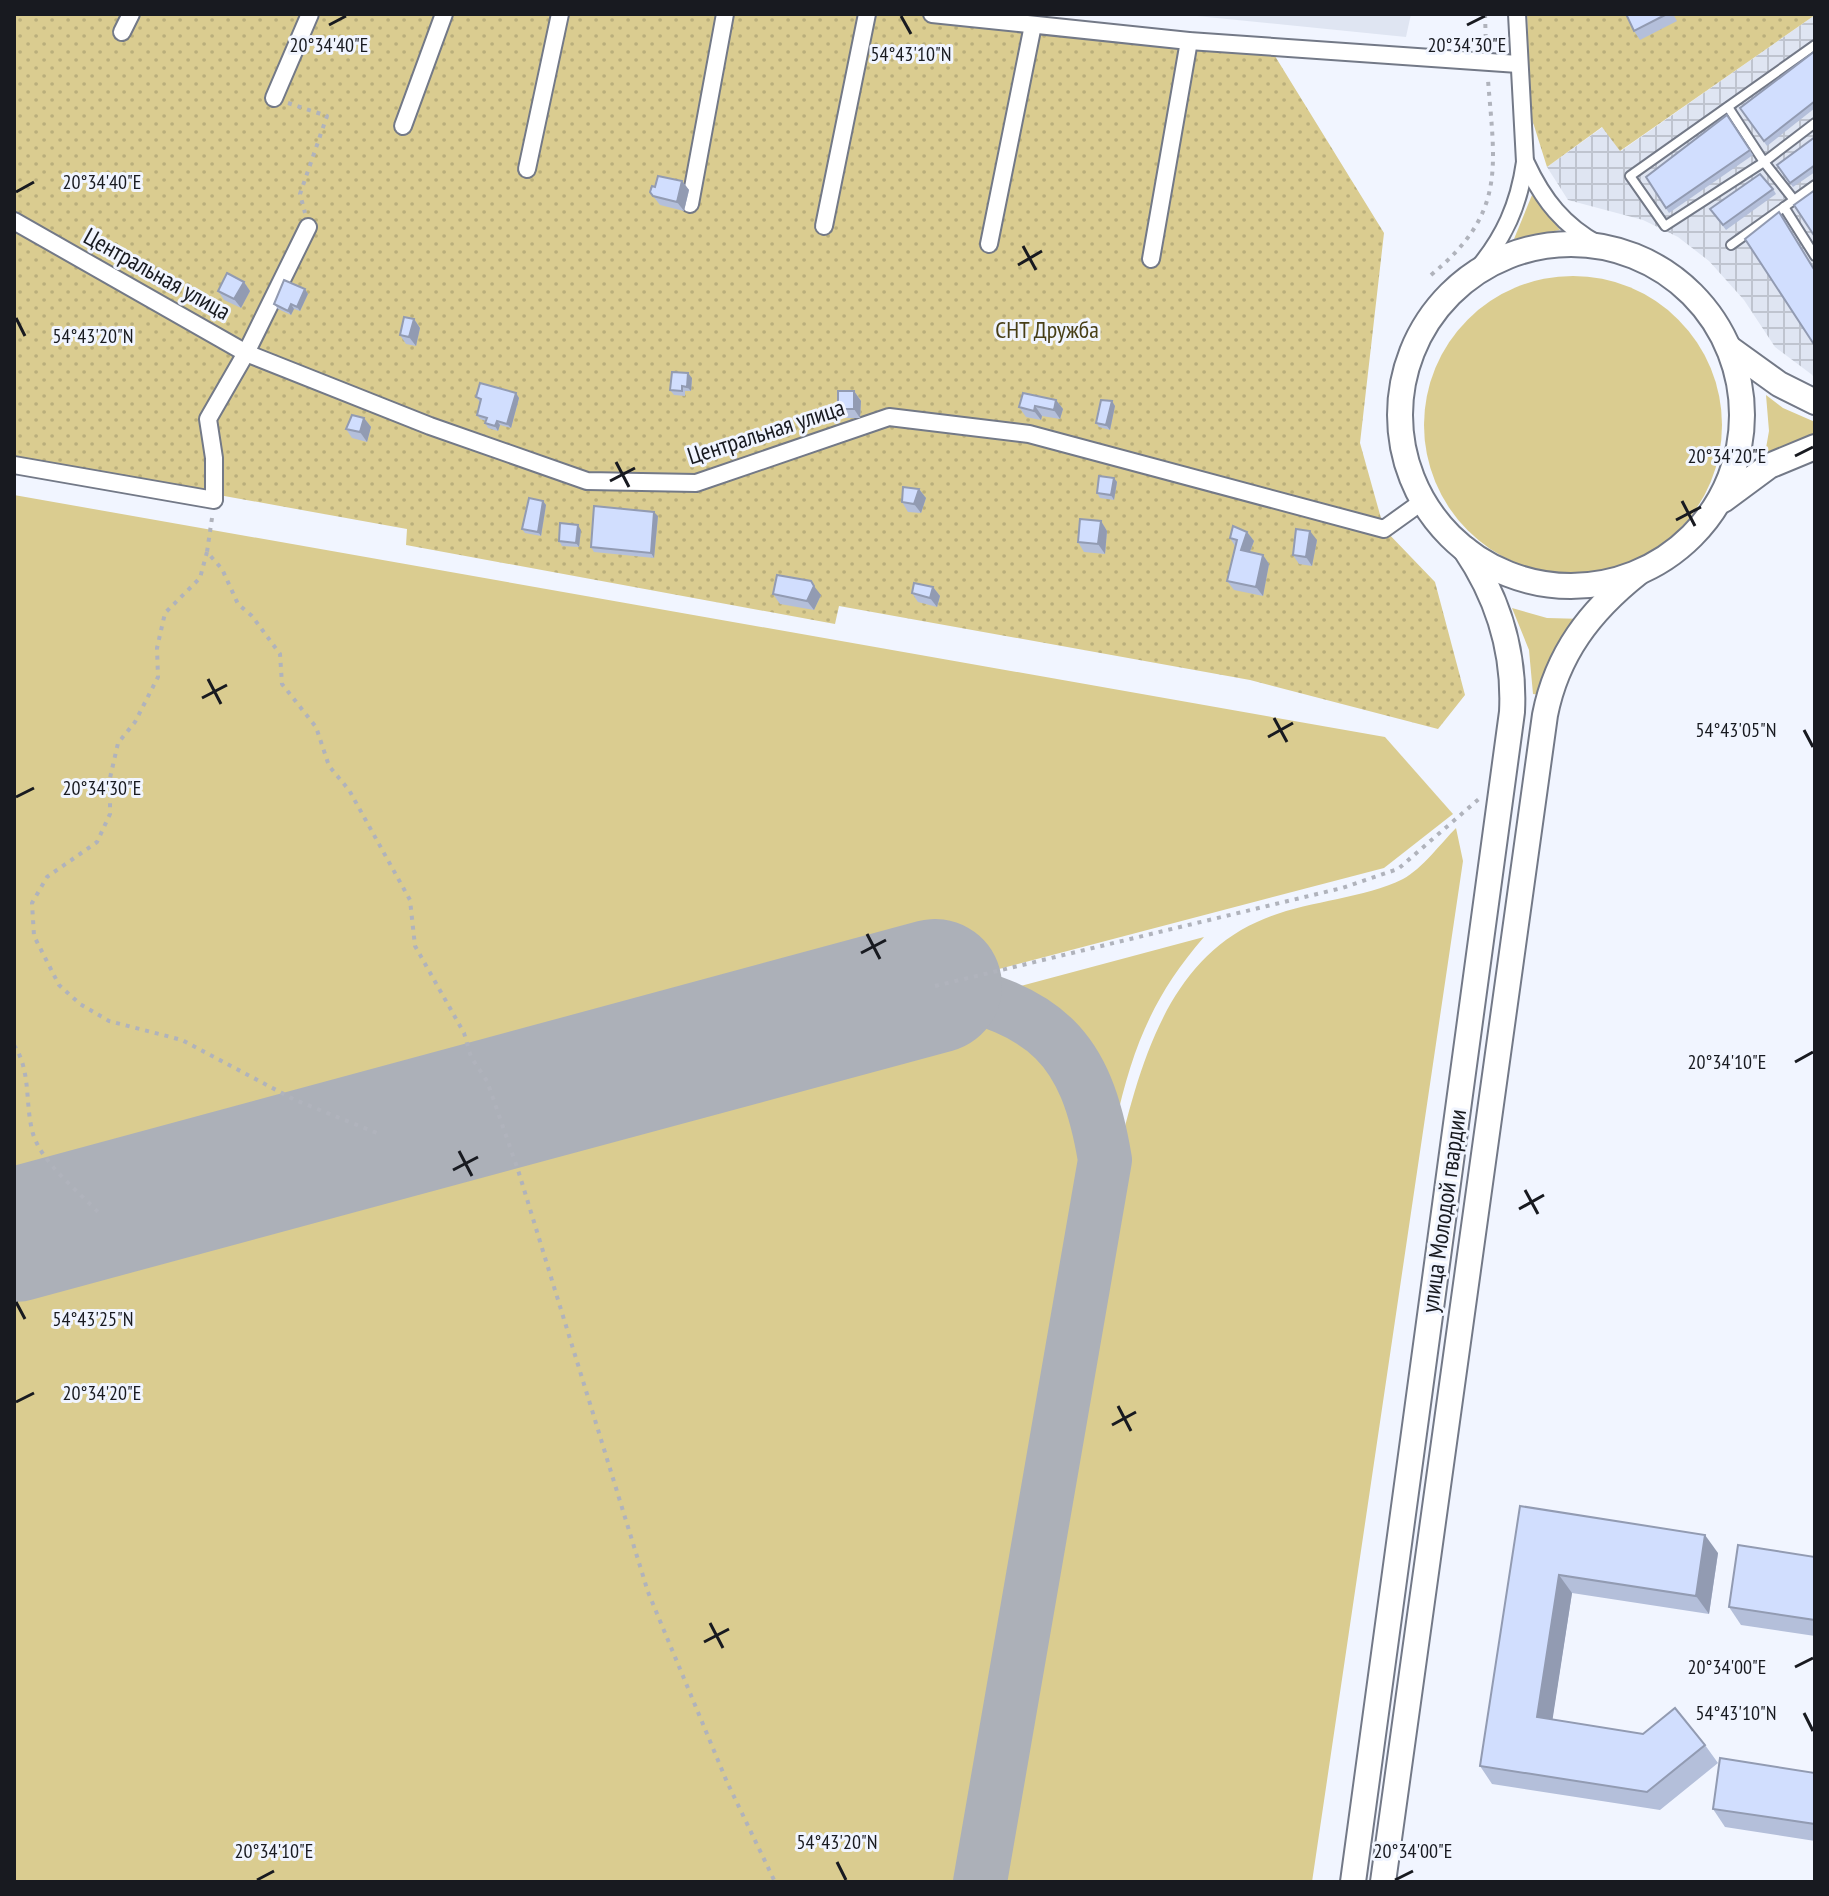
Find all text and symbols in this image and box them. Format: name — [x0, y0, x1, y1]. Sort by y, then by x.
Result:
text: 20°34'40"E — [290, 32, 368, 58]
text: 20°34'30"E — [1428, 32, 1506, 58]
text: 54°43'10"N — [871, 41, 951, 67]
text: 20°34'40"E — [63, 169, 141, 195]
street label: Центральная улица — [78, 220, 236, 327]
park label: СНТ Дружба — [995, 314, 1099, 345]
text: 54°43'20"N — [53, 323, 133, 349]
street label: Центральная улица — [683, 392, 848, 471]
text: 20°34'20"E — [1688, 443, 1766, 469]
text: 54°43'05"N — [1696, 717, 1776, 743]
text: 20°34'30"E — [63, 775, 141, 801]
text: 20°34'10"E — [1688, 1049, 1766, 1075]
street label: улица Молодой гвардии — [1414, 1107, 1473, 1315]
text: 54°43'25"N — [53, 1306, 133, 1332]
text: 20°34'20"E — [63, 1380, 141, 1406]
text: 20°34'00"E — [1688, 1654, 1766, 1680]
text: 54°43'10"N — [1696, 1700, 1776, 1726]
text: 54°43'20"N — [797, 1829, 877, 1855]
text: 20°34'10"E — [235, 1838, 313, 1864]
text: 20°34'00"E — [1374, 1838, 1452, 1864]

